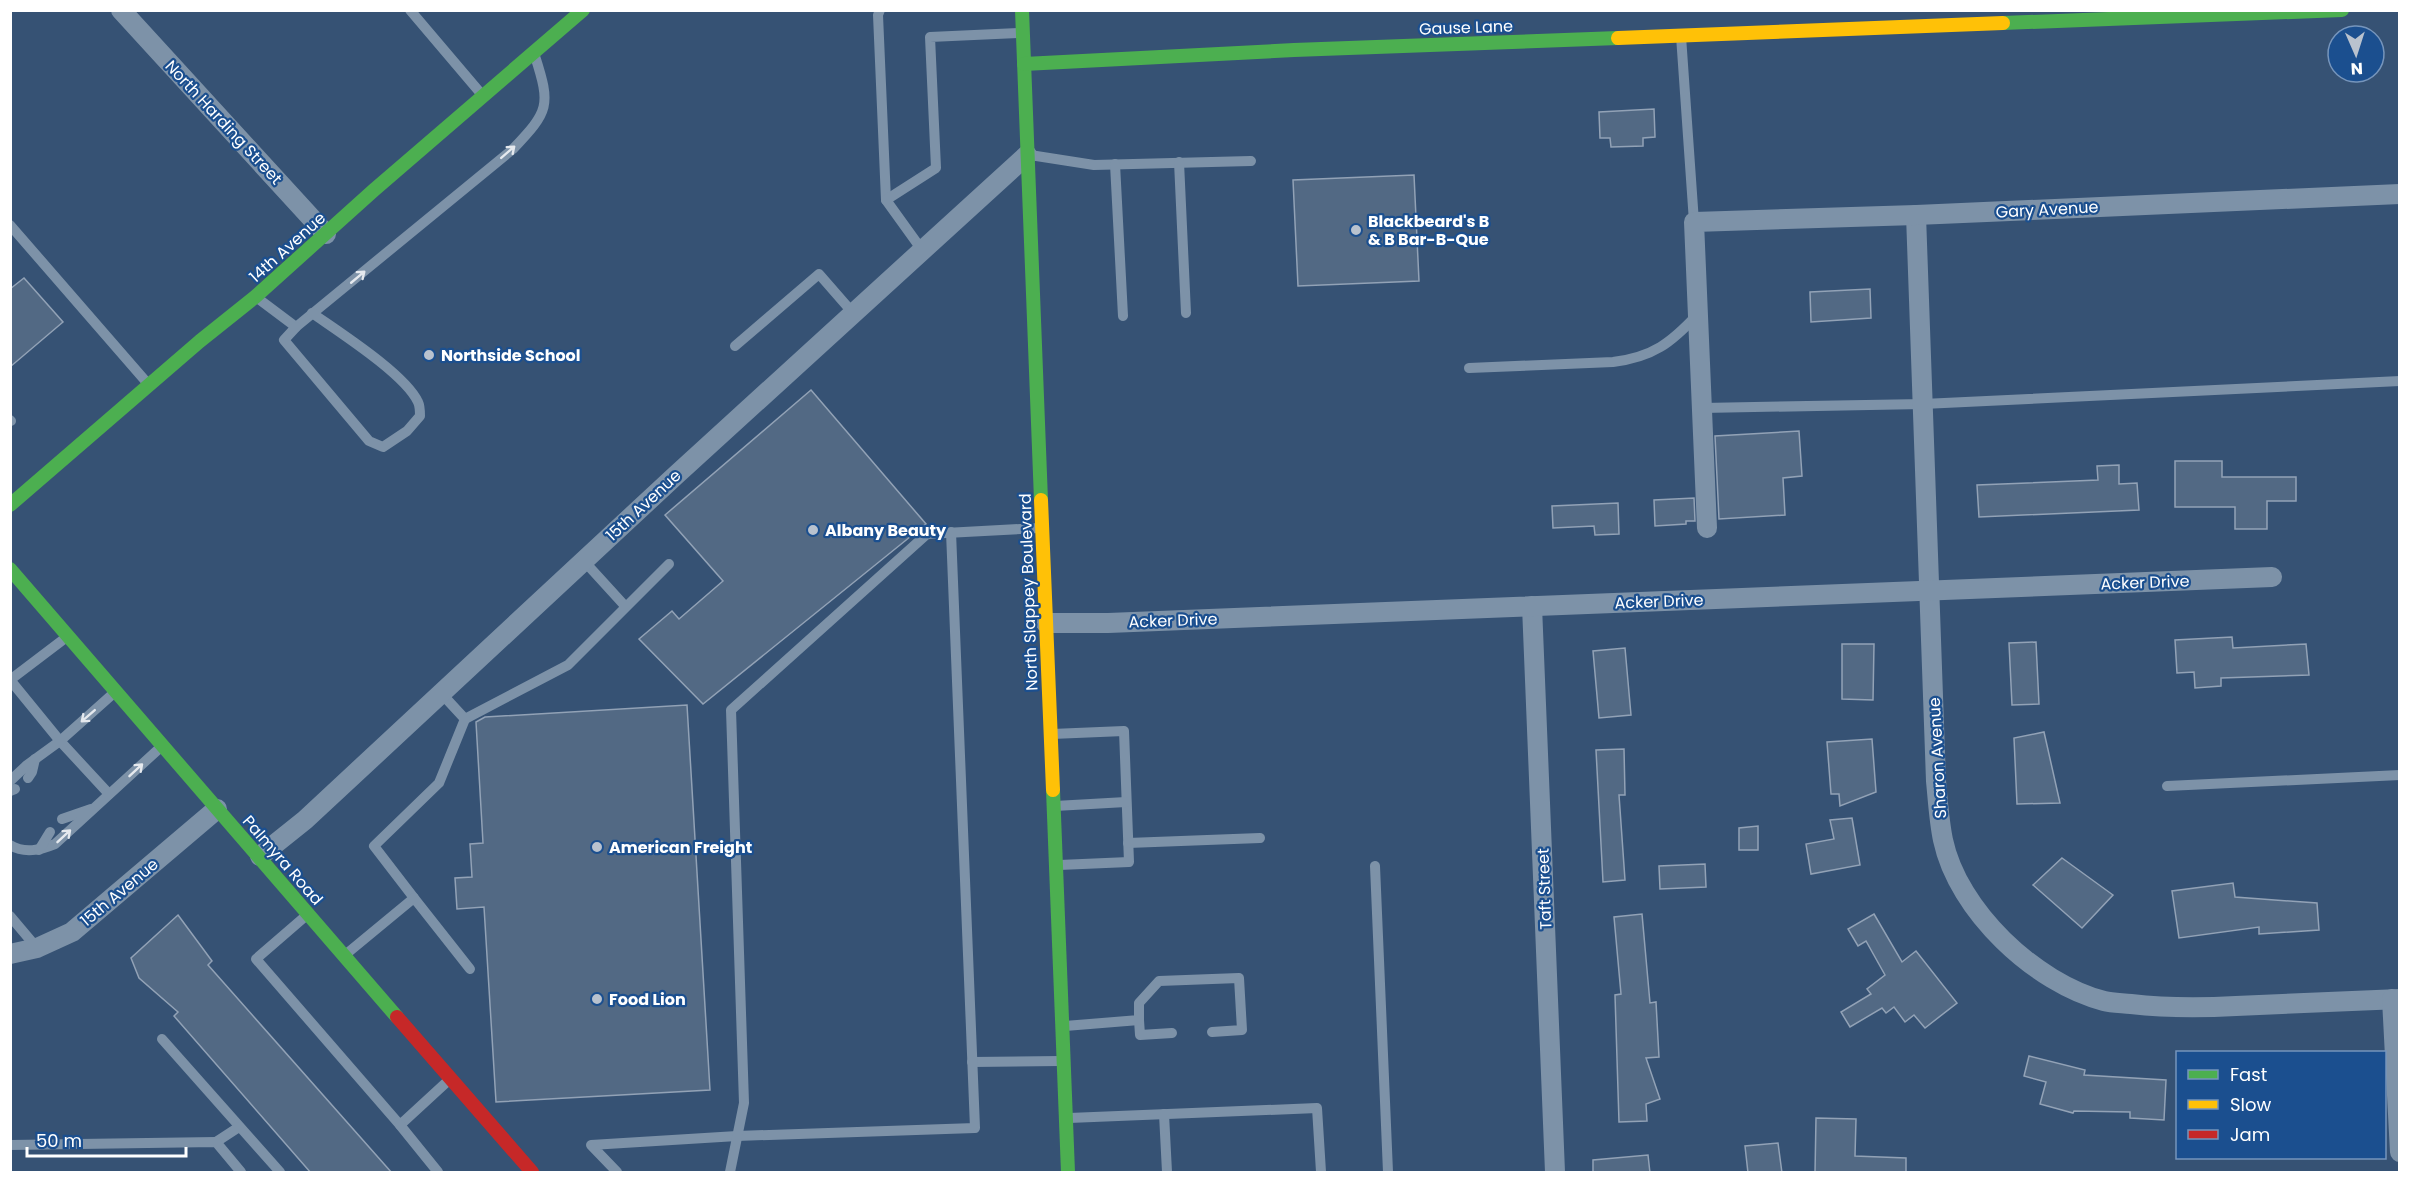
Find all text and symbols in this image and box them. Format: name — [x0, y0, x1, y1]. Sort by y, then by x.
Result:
street label: Gause Lane — [1419, 14, 1513, 41]
north arrow — [2326, 24, 2386, 84]
street label: North Harding Street — [160, 55, 288, 190]
text: N — [2350, 57, 2363, 80]
one-way arrow — [500, 145, 515, 159]
street label: Gary Avenue — [1995, 195, 2099, 224]
street label: 14th Avenue — [244, 207, 331, 288]
place label: Blackbeard's B & B Bar-B-Que — [1368, 210, 1489, 251]
marker: Blackbeard's B & B Bar-B-Que — [1349, 223, 1363, 237]
one-way arrow — [350, 271, 366, 284]
place label: Northside School — [441, 344, 581, 367]
marker: Northside School — [422, 348, 436, 362]
street label: 15th Avenue — [601, 464, 686, 546]
street label: North Slappey Boulevard — [1014, 493, 1043, 691]
place label: Albany Beauty — [825, 519, 947, 542]
marker: Albany Beauty — [806, 523, 820, 537]
street label: Acker Drive — [2100, 569, 2190, 596]
street label: Acker Drive — [1614, 588, 1704, 615]
street label: Acker Drive — [1128, 607, 1218, 634]
street label: Sharon Avenue — [1923, 697, 1952, 819]
one-way arrow — [81, 709, 96, 723]
one-way arrow — [128, 763, 143, 777]
street label: Palmyra Road — [237, 810, 328, 910]
one-way arrow — [56, 829, 71, 843]
place label: American Freight — [609, 836, 752, 859]
marker: American Freight — [590, 840, 604, 854]
street label: Taft Street — [1532, 848, 1557, 930]
street label: 15th Avenue — [75, 853, 163, 932]
place label: Food Lion — [609, 988, 686, 1011]
marker: Food Lion — [590, 992, 604, 1006]
legend — [2176, 1051, 2386, 1159]
text: Fast — [2230, 1062, 2267, 1087]
text: Slow — [2230, 1092, 2272, 1117]
scale bar — [27, 1120, 186, 1158]
text: Jam — [2230, 1122, 2270, 1147]
text: 50 m — [36, 1128, 82, 1153]

